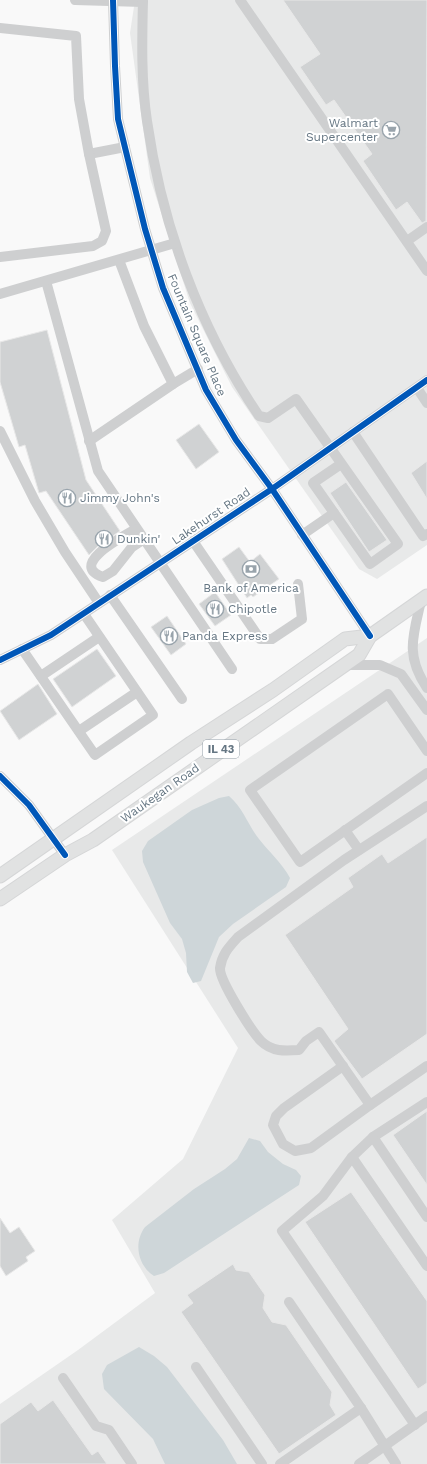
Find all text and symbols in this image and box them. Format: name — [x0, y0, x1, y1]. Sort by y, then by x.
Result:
place label: Walmart Supercenter — [306, 116, 378, 144]
supermarket icon: Walmart Supercenter — [381, 120, 401, 140]
street label: Fountain Square Place — [165, 272, 229, 398]
street label: Lakehurst Road — [169, 485, 253, 547]
restaurant icon: Jimmy John's — [57, 488, 77, 508]
place label: Jimmy John's — [80, 491, 160, 505]
restaurant icon: Dunkin' — [94, 529, 114, 549]
place label: Dunkin' — [117, 532, 161, 546]
bank icon: Bank of America — [241, 559, 261, 579]
place label: Bank of America — [203, 581, 299, 595]
restaurant icon: Chipotle — [205, 599, 225, 619]
place label: Chipotle — [228, 602, 277, 616]
restaurant icon: Panda Express — [159, 626, 179, 646]
place label: Panda Express — [182, 629, 268, 643]
road number: IL 43 — [203, 740, 239, 758]
street label: Waukegan Road — [118, 761, 202, 825]

